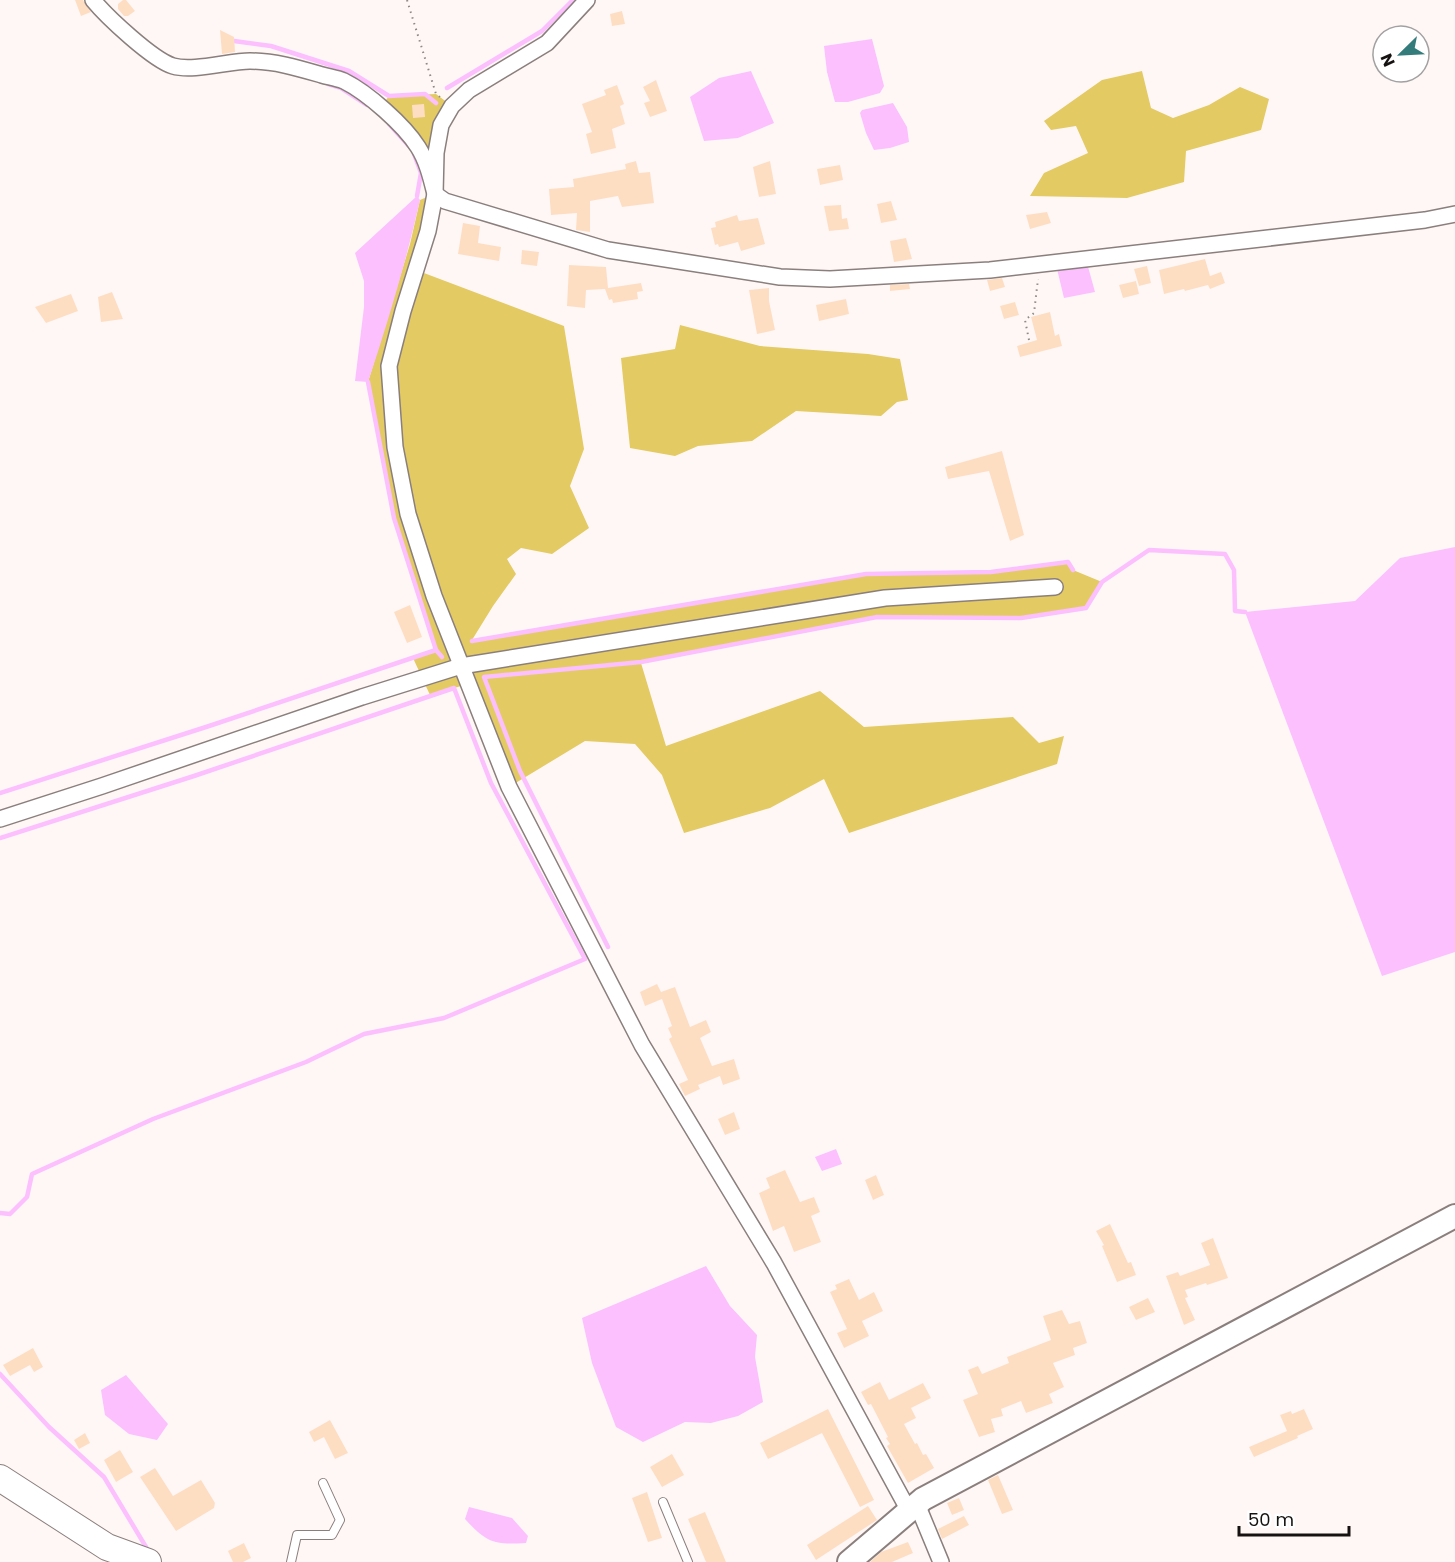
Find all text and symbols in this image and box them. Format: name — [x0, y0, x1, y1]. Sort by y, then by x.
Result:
north arrow — [1371, 24, 1431, 84]
text: N — [1375, 50, 1401, 70]
scale bar — [1239, 1499, 1348, 1537]
text: 50 m — [1248, 1507, 1294, 1532]

